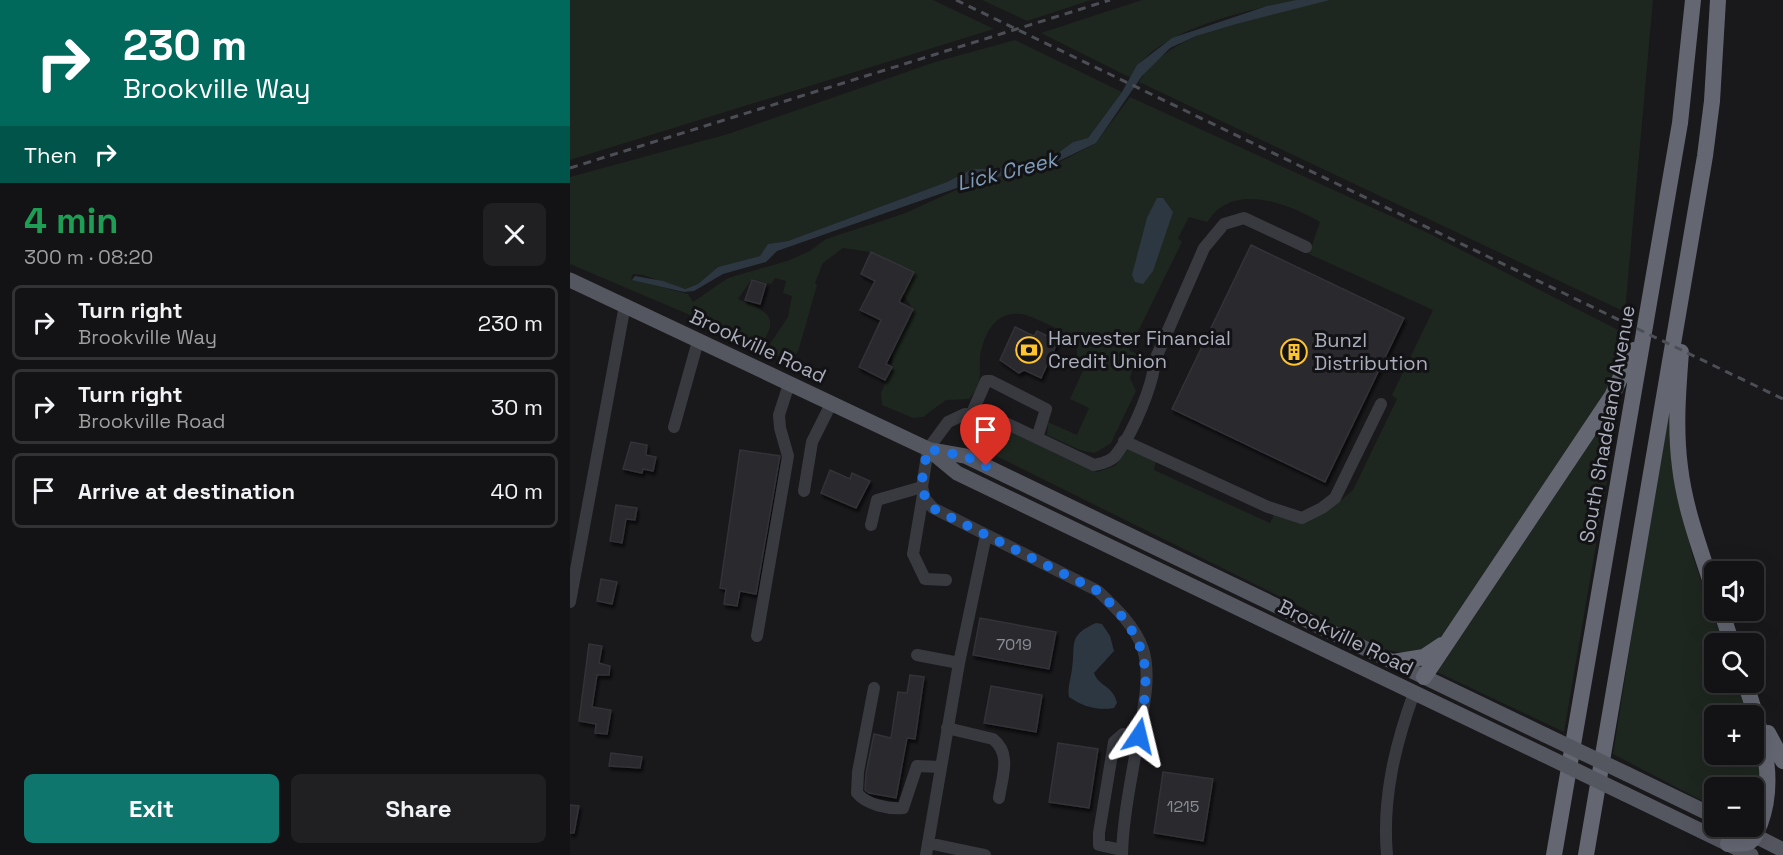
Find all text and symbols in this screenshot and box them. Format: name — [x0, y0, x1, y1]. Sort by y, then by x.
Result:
text: 230 m — [123, 19, 247, 72]
icon: right — [24, 24, 102, 102]
text: Brookville Way — [123, 71, 311, 106]
icon: right — [89, 138, 122, 171]
text: Then — [24, 141, 77, 169]
water label: Lick Creek — [954, 145, 1063, 197]
text: 4 min — [24, 198, 119, 244]
button: close — [483, 203, 546, 266]
text: 300 m · 08:20 — [24, 244, 153, 270]
text: Turn right — [78, 296, 183, 324]
street label: Brookville Road — [686, 303, 830, 389]
street label: South Shadeland Avenue — [1573, 303, 1641, 545]
icon: right — [27, 306, 60, 339]
text: 230 m — [478, 309, 543, 337]
text: Brookville Way — [78, 324, 217, 350]
place label: Harvester Financial Credit Union — [1048, 325, 1231, 374]
place label: Bunzl Distribution — [1314, 327, 1428, 376]
bank icon: Harvester Financial Credit Union — [1014, 335, 1044, 365]
building icon: Bunzl Distribution — [1279, 337, 1309, 367]
text: Turn right — [78, 380, 183, 408]
icon: right — [27, 390, 60, 423]
text: 30 m — [491, 393, 543, 421]
pin — [960, 404, 1011, 466]
text: Brookville Road — [78, 408, 225, 434]
icon: arrive — [969, 413, 1002, 446]
icon: arrive — [27, 474, 60, 507]
text: Arrive at destination — [78, 477, 295, 505]
text: 40 m — [491, 477, 543, 505]
map controls — [1704, 561, 1764, 837]
button: sound — [1704, 561, 1764, 621]
street label: Brookville Road — [1274, 593, 1418, 681]
button: search — [1704, 633, 1764, 693]
house number: 7019 — [996, 634, 1032, 655]
position arrow — [1107, 704, 1171, 768]
button: + — [1704, 705, 1764, 765]
button: Exit — [24, 774, 279, 843]
button: Share — [291, 774, 546, 843]
button: − — [1704, 777, 1764, 837]
house number: 1215 — [1167, 796, 1199, 817]

